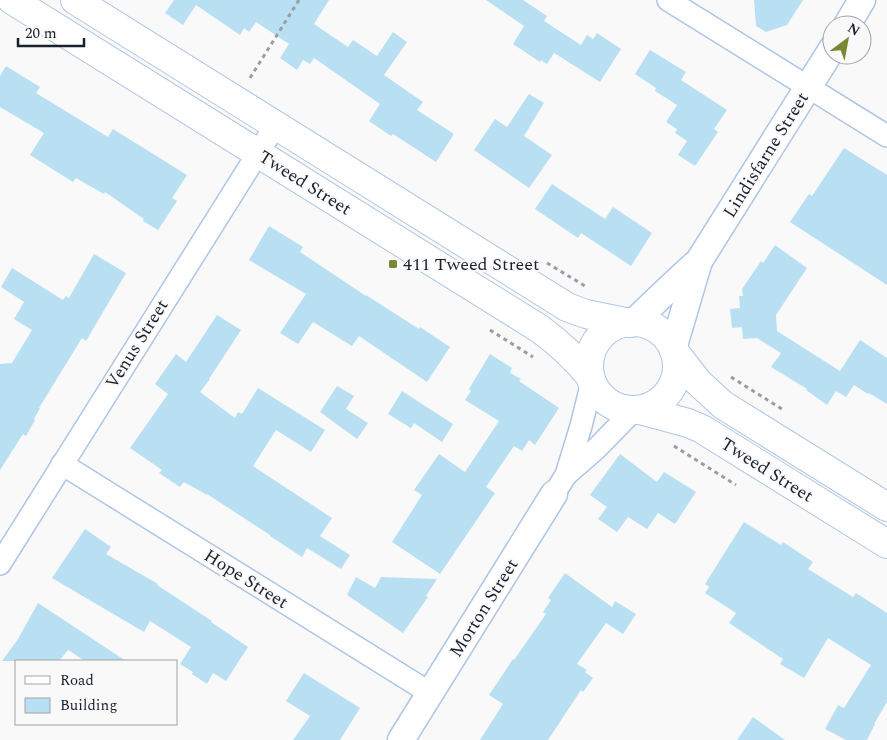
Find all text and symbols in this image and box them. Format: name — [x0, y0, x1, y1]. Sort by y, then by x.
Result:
scale bar — [18, 15, 84, 47]
north arrow — [822, 15, 872, 65]
text: N — [843, 17, 864, 41]
text: 20 m — [25, 22, 57, 45]
street label: Lindisfarne Street — [716, 87, 816, 223]
street label: Tweed Street — [253, 144, 357, 222]
place label: 411 Tweed Street — [403, 251, 539, 278]
marker: 411 Tweed Street — [387, 258, 399, 270]
street label: Venus Street — [99, 294, 175, 394]
street label: Tweed Street — [715, 431, 819, 509]
street label: Hope Street — [199, 542, 293, 616]
street label: Morton Street — [443, 553, 525, 663]
legend — [15, 660, 178, 725]
text: Road — [60, 669, 94, 692]
text: Building — [60, 694, 117, 717]

